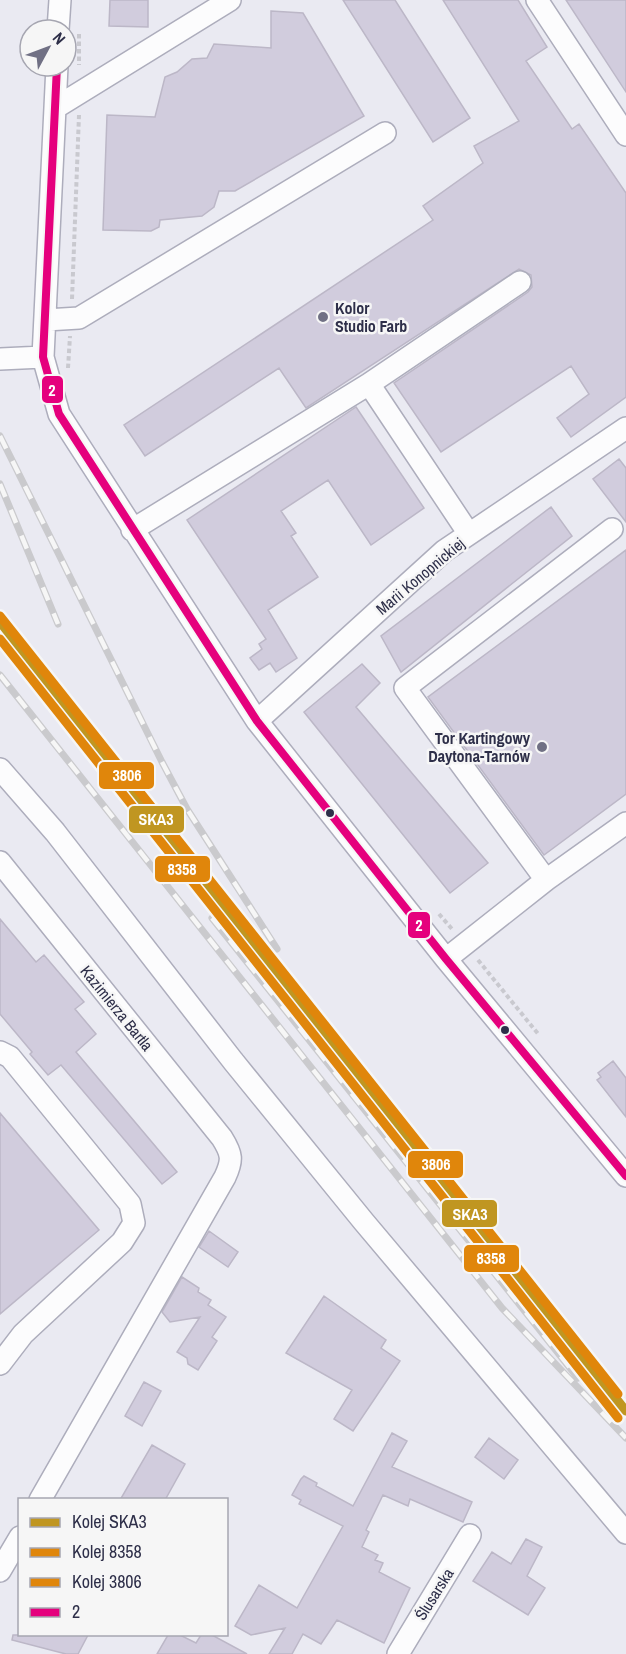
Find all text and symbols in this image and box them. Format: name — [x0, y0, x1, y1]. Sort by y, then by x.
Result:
north arrow — [18, 18, 78, 78]
text: N — [48, 27, 71, 49]
place label: Kolor Studio Farb — [335, 297, 407, 337]
marker: Kolor Studio Farb — [316, 310, 330, 324]
line badge: 2 — [41, 375, 64, 404]
text: 2 — [48, 379, 56, 401]
street label: Marii Konopnickiej — [371, 532, 469, 620]
place label: Tor Kartingowy Daytona-Tarnów — [428, 727, 531, 767]
marker: Tor Kartingowy Daytona-Tarnów — [535, 740, 549, 754]
line badge: 3806 — [98, 761, 155, 790]
text: 3806 — [112, 764, 142, 786]
line badge: SKA3 — [128, 805, 185, 834]
unlabelled marker — [324, 807, 336, 819]
text: SKA3 — [139, 808, 174, 830]
line badge: 8358 — [154, 855, 211, 883]
text: 8358 — [167, 858, 197, 880]
line badge: 2 — [407, 911, 431, 939]
text: 2 — [415, 914, 423, 936]
street label: Kazimierza Bartla — [76, 961, 159, 1056]
unlabelled marker — [499, 1024, 511, 1036]
line badge: 3806 — [407, 1150, 464, 1179]
text: 3806 — [421, 1153, 451, 1175]
line badge: SKA3 — [441, 1199, 498, 1228]
text: SKA3 — [453, 1203, 488, 1225]
line badge: 8358 — [463, 1244, 520, 1273]
text: 8358 — [476, 1247, 506, 1269]
legend — [18, 1498, 228, 1636]
text: Kolej SKA3 — [72, 1509, 147, 1534]
text: Kolej 8358 — [72, 1539, 142, 1564]
street label: Ślusarska — [409, 1563, 459, 1624]
text: Kolej 3806 — [72, 1569, 142, 1594]
text: 2 — [72, 1599, 80, 1624]

